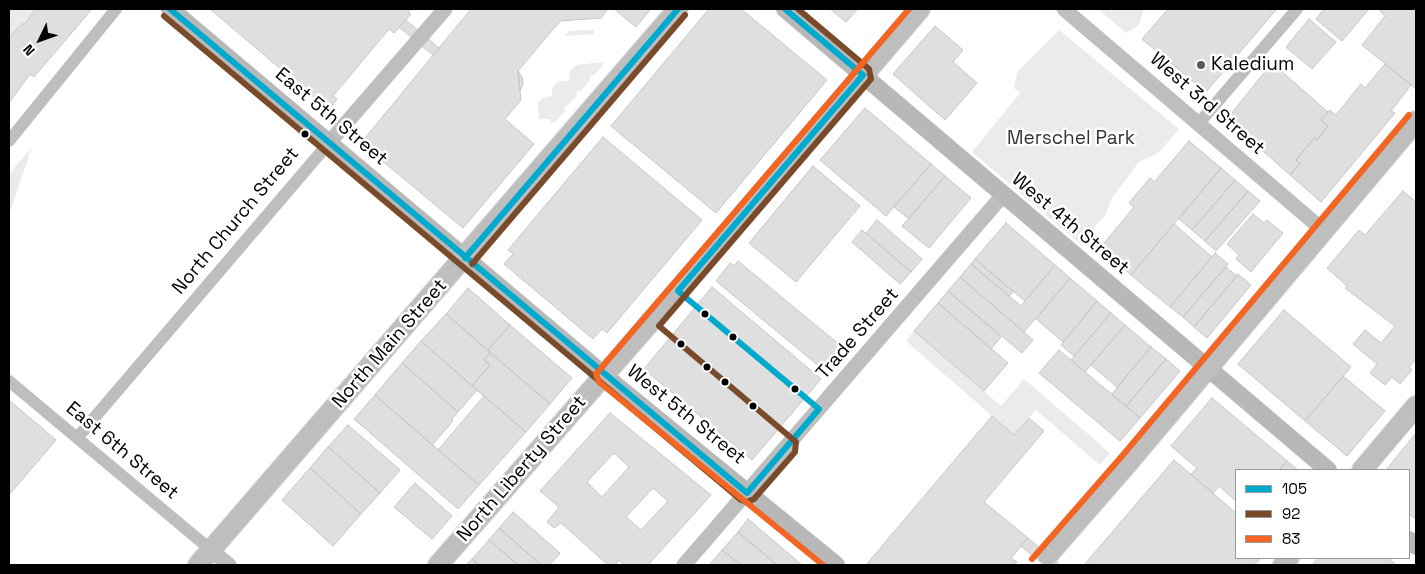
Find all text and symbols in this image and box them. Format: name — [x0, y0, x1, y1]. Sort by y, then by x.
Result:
north arrow — [15, 15, 65, 65]
text: N — [19, 41, 39, 60]
street label: West 3rd Street — [1145, 48, 1269, 160]
place label: Kaledium — [1211, 54, 1294, 76]
marker: Kaledium — [1195, 59, 1207, 71]
street label: East 5th Street — [270, 63, 392, 171]
park label: Merschel Park — [1007, 128, 1135, 150]
unlabelled marker — [300, 129, 310, 139]
street label: North Church Street — [168, 143, 304, 299]
street label: West 4th Street — [1007, 168, 1133, 280]
street label: North Main Street — [328, 275, 452, 413]
street label: Trade Street — [812, 284, 904, 384]
unlabelled marker — [700, 309, 710, 319]
unlabelled marker — [728, 332, 738, 342]
unlabelled marker — [676, 339, 686, 349]
street label: West 5th Street — [622, 360, 750, 470]
unlabelled marker — [702, 362, 712, 372]
unlabelled marker — [720, 377, 730, 387]
unlabelled marker — [790, 384, 800, 394]
street label: North Liberty Street — [452, 391, 592, 547]
street label: East 6th Street — [61, 397, 183, 505]
unlabelled marker — [748, 401, 758, 411]
legend — [1235, 469, 1410, 559]
text: 105 — [1282, 479, 1307, 498]
text: 92 — [1282, 504, 1300, 523]
text: 83 — [1282, 529, 1300, 548]

